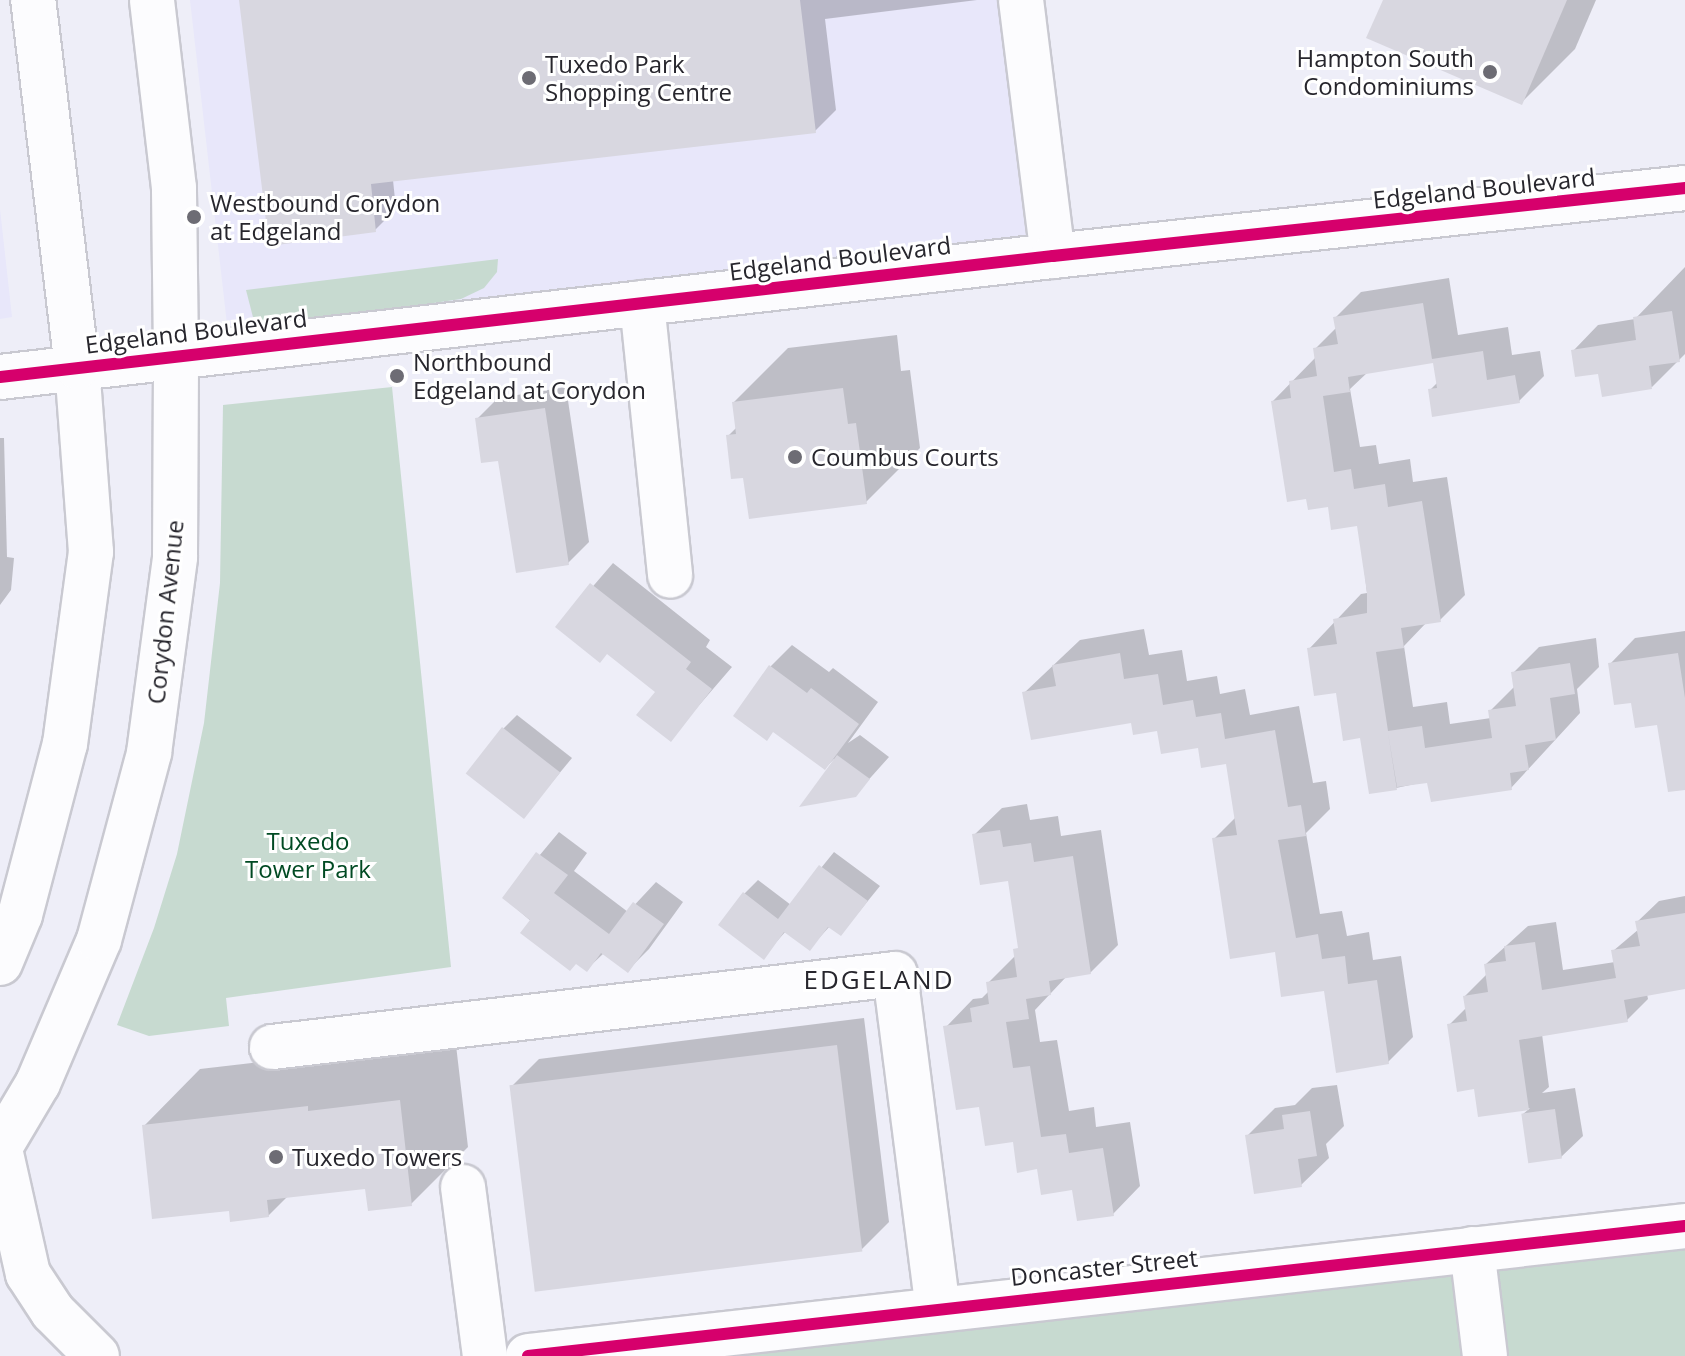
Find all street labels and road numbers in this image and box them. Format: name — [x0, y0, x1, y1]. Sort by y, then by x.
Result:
street label: Edgeland Boulevard — [1371, 162, 1597, 214]
street label: Edgeland Boulevard — [727, 230, 953, 286]
street label: Edgeland Boulevard — [83, 303, 309, 359]
street label: Corydon Avenue — [141, 518, 189, 706]
street label: Doncaster Street — [1009, 1243, 1199, 1291]

